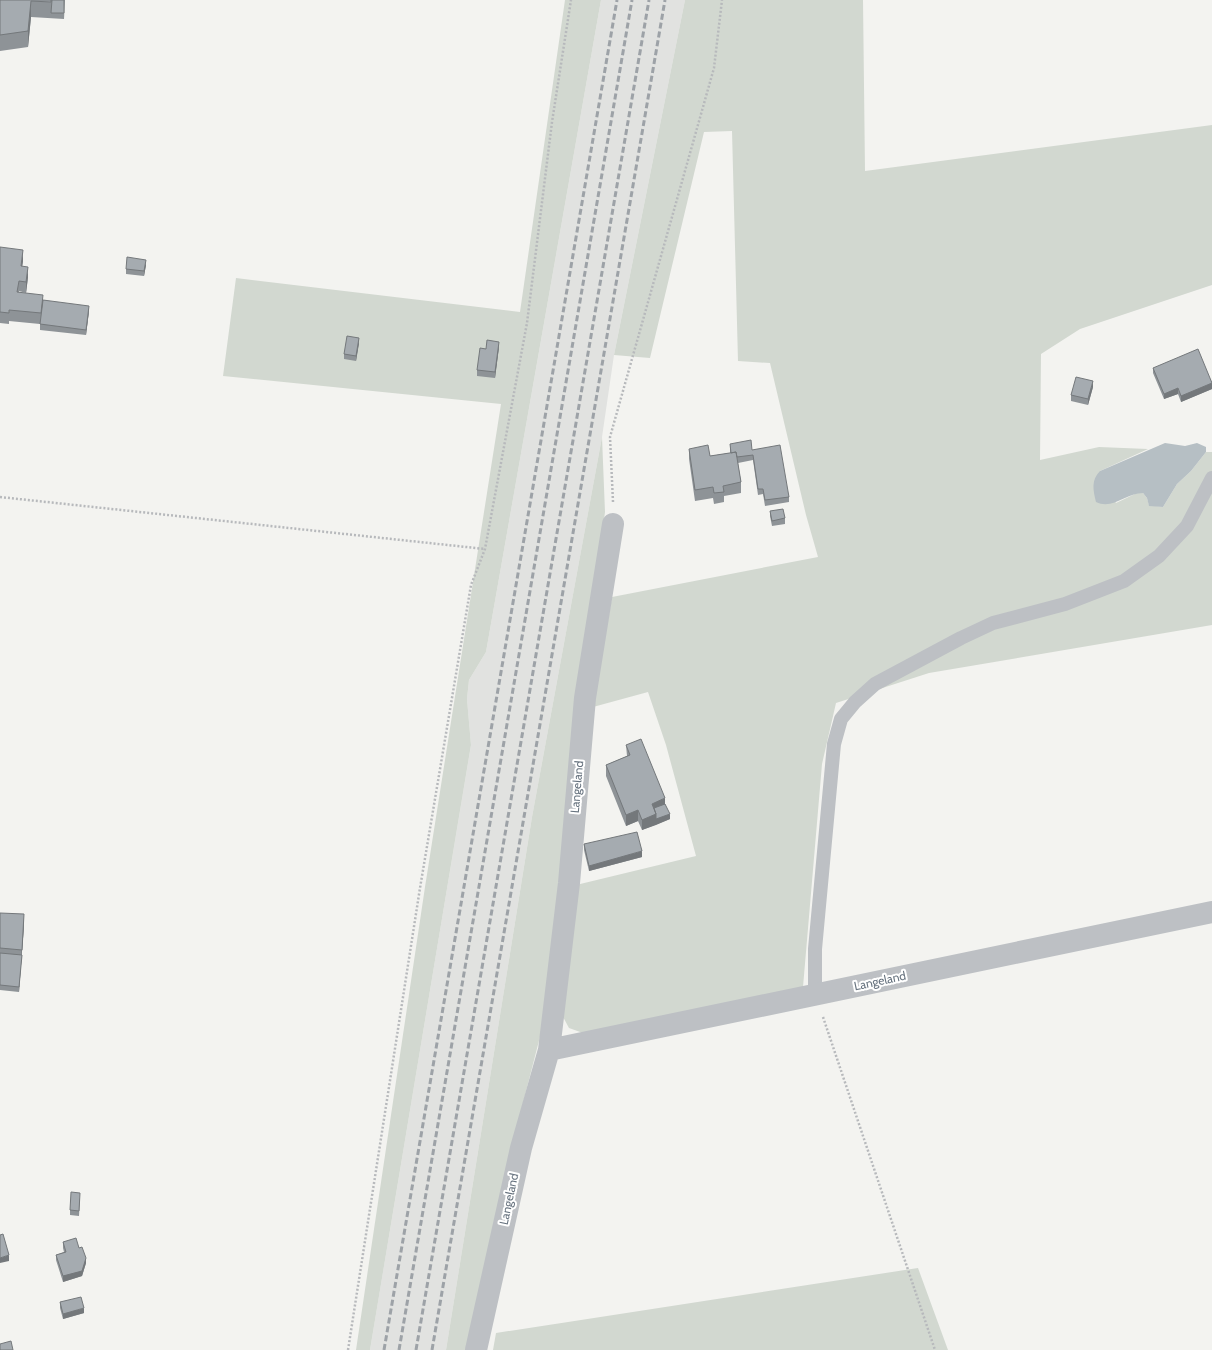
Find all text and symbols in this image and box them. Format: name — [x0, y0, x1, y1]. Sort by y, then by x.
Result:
street label: Langeland — [567, 760, 586, 814]
street label: Langeland — [853, 968, 907, 993]
street label: Langeland — [496, 1172, 521, 1226]

